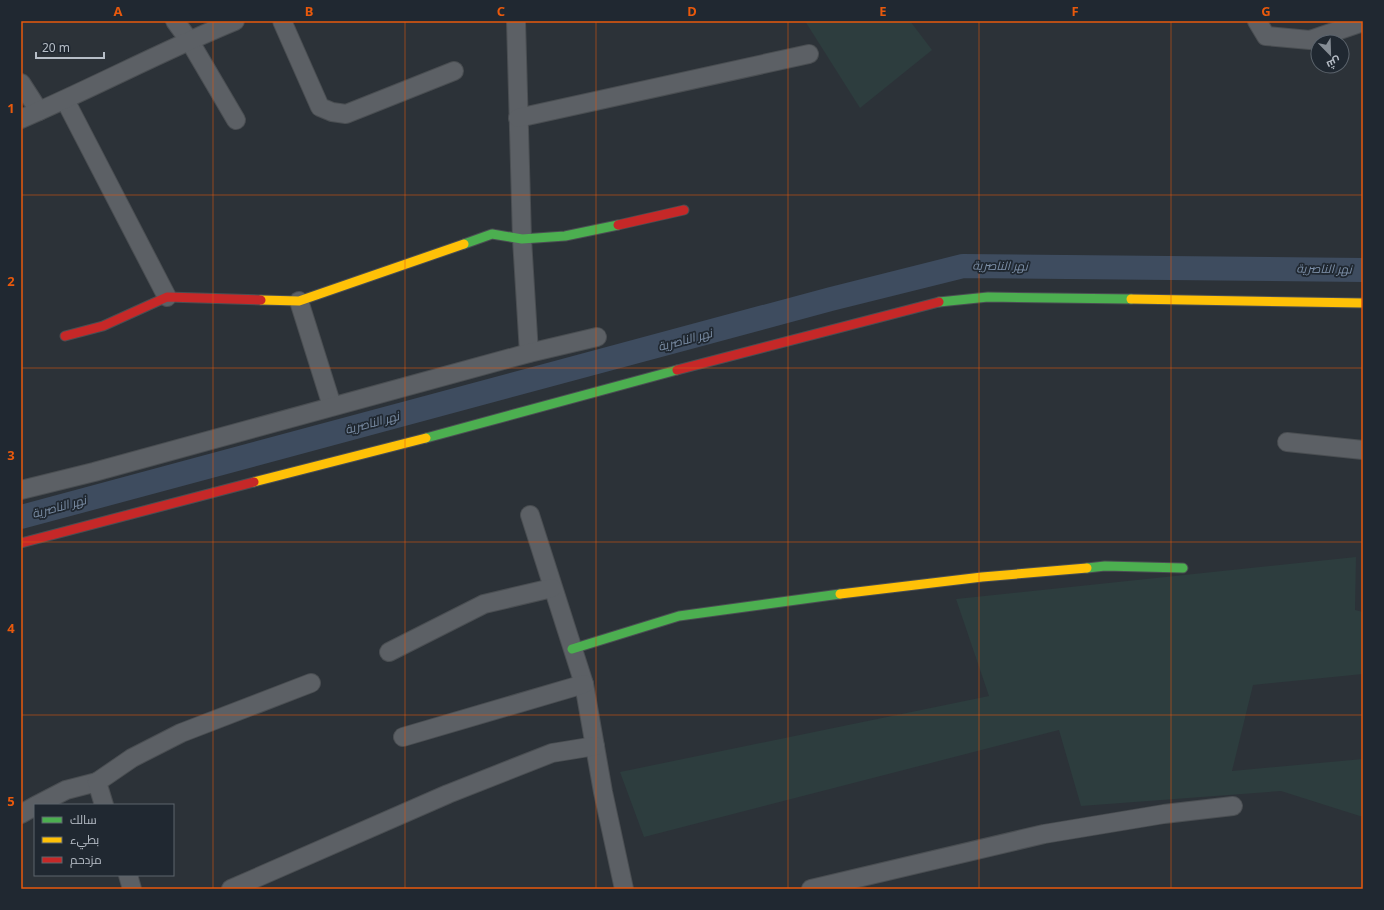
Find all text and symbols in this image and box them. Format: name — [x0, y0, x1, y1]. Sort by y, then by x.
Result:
text: A — [114, 2, 123, 20]
text: B — [305, 2, 313, 20]
text: C — [497, 2, 505, 20]
text: D — [687, 2, 697, 20]
text: E — [879, 2, 887, 20]
text: F — [1071, 2, 1079, 20]
text: G — [1261, 2, 1271, 20]
scale bar — [36, 34, 104, 60]
north arrow — [1310, 34, 1350, 74]
text: 20 m — [42, 39, 70, 56]
text: ش — [1325, 54, 1344, 73]
text: 1 — [7, 99, 15, 117]
water label: نهر الناصرية — [972, 257, 1030, 275]
water label: نهر الناصرية — [1296, 260, 1354, 278]
text: 2 — [7, 272, 15, 290]
water label: نهر الناصرية — [656, 324, 716, 355]
water label: نهر الناصرية — [343, 407, 403, 438]
text: 3 — [7, 446, 15, 464]
water label: نهر الناصرية — [30, 491, 90, 522]
text: 4 — [7, 619, 15, 637]
text: 5 — [7, 792, 15, 810]
legend — [34, 804, 174, 876]
text: سالك — [70, 811, 97, 828]
text: بطيء — [70, 831, 99, 850]
text: مزدحم — [70, 851, 102, 868]

